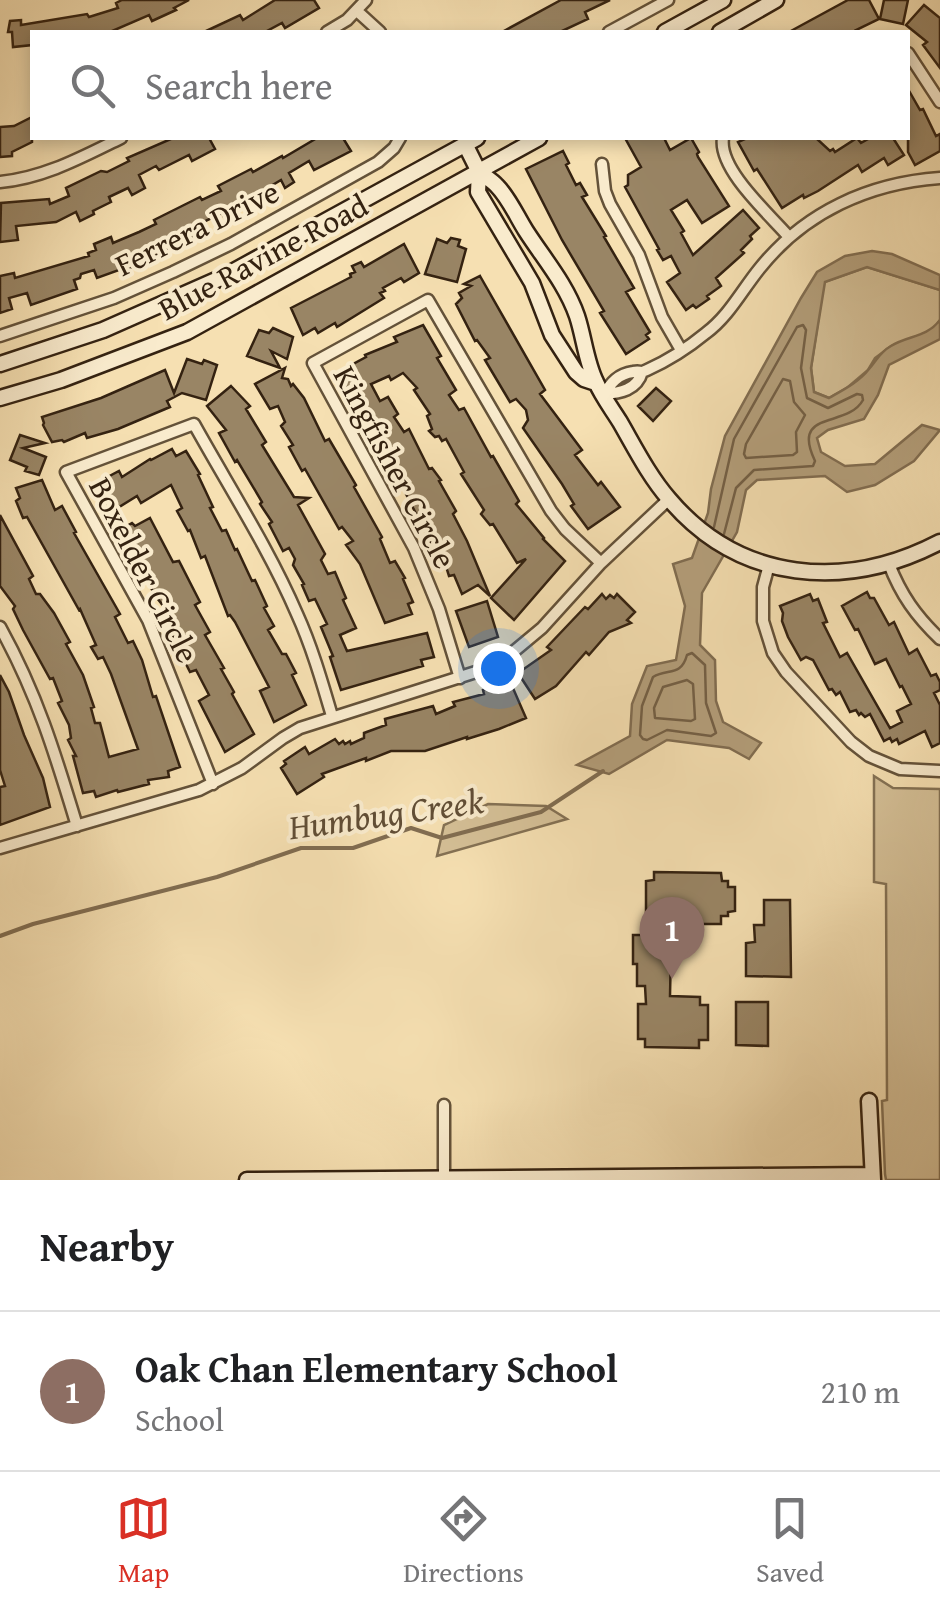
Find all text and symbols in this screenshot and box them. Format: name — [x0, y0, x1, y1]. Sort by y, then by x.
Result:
search box — [30, 30, 910, 140]
text: Search here — [145, 57, 333, 113]
icon: search — [65, 58, 120, 113]
street label: Ferrera Drive — [107, 168, 287, 287]
street label: Blue Ravine Road — [150, 181, 376, 332]
street label: Kingfisher Circle — [322, 357, 469, 577]
street label: Boxelder Circle — [77, 469, 211, 671]
your location — [473, 643, 524, 694]
water label: Humbug Creek — [284, 774, 488, 853]
pin: 1 — [640, 896, 704, 979]
text: Nearby — [40, 1215, 174, 1276]
text: Oak Chan Elementary School — [135, 1340, 618, 1396]
text: 1 — [64, 1368, 81, 1415]
text: 210 m — [821, 1368, 900, 1415]
text: School — [135, 1396, 224, 1443]
tab: Map — [116, 1491, 171, 1592]
tab: Directions — [403, 1491, 524, 1592]
tab: Saved — [756, 1491, 824, 1592]

